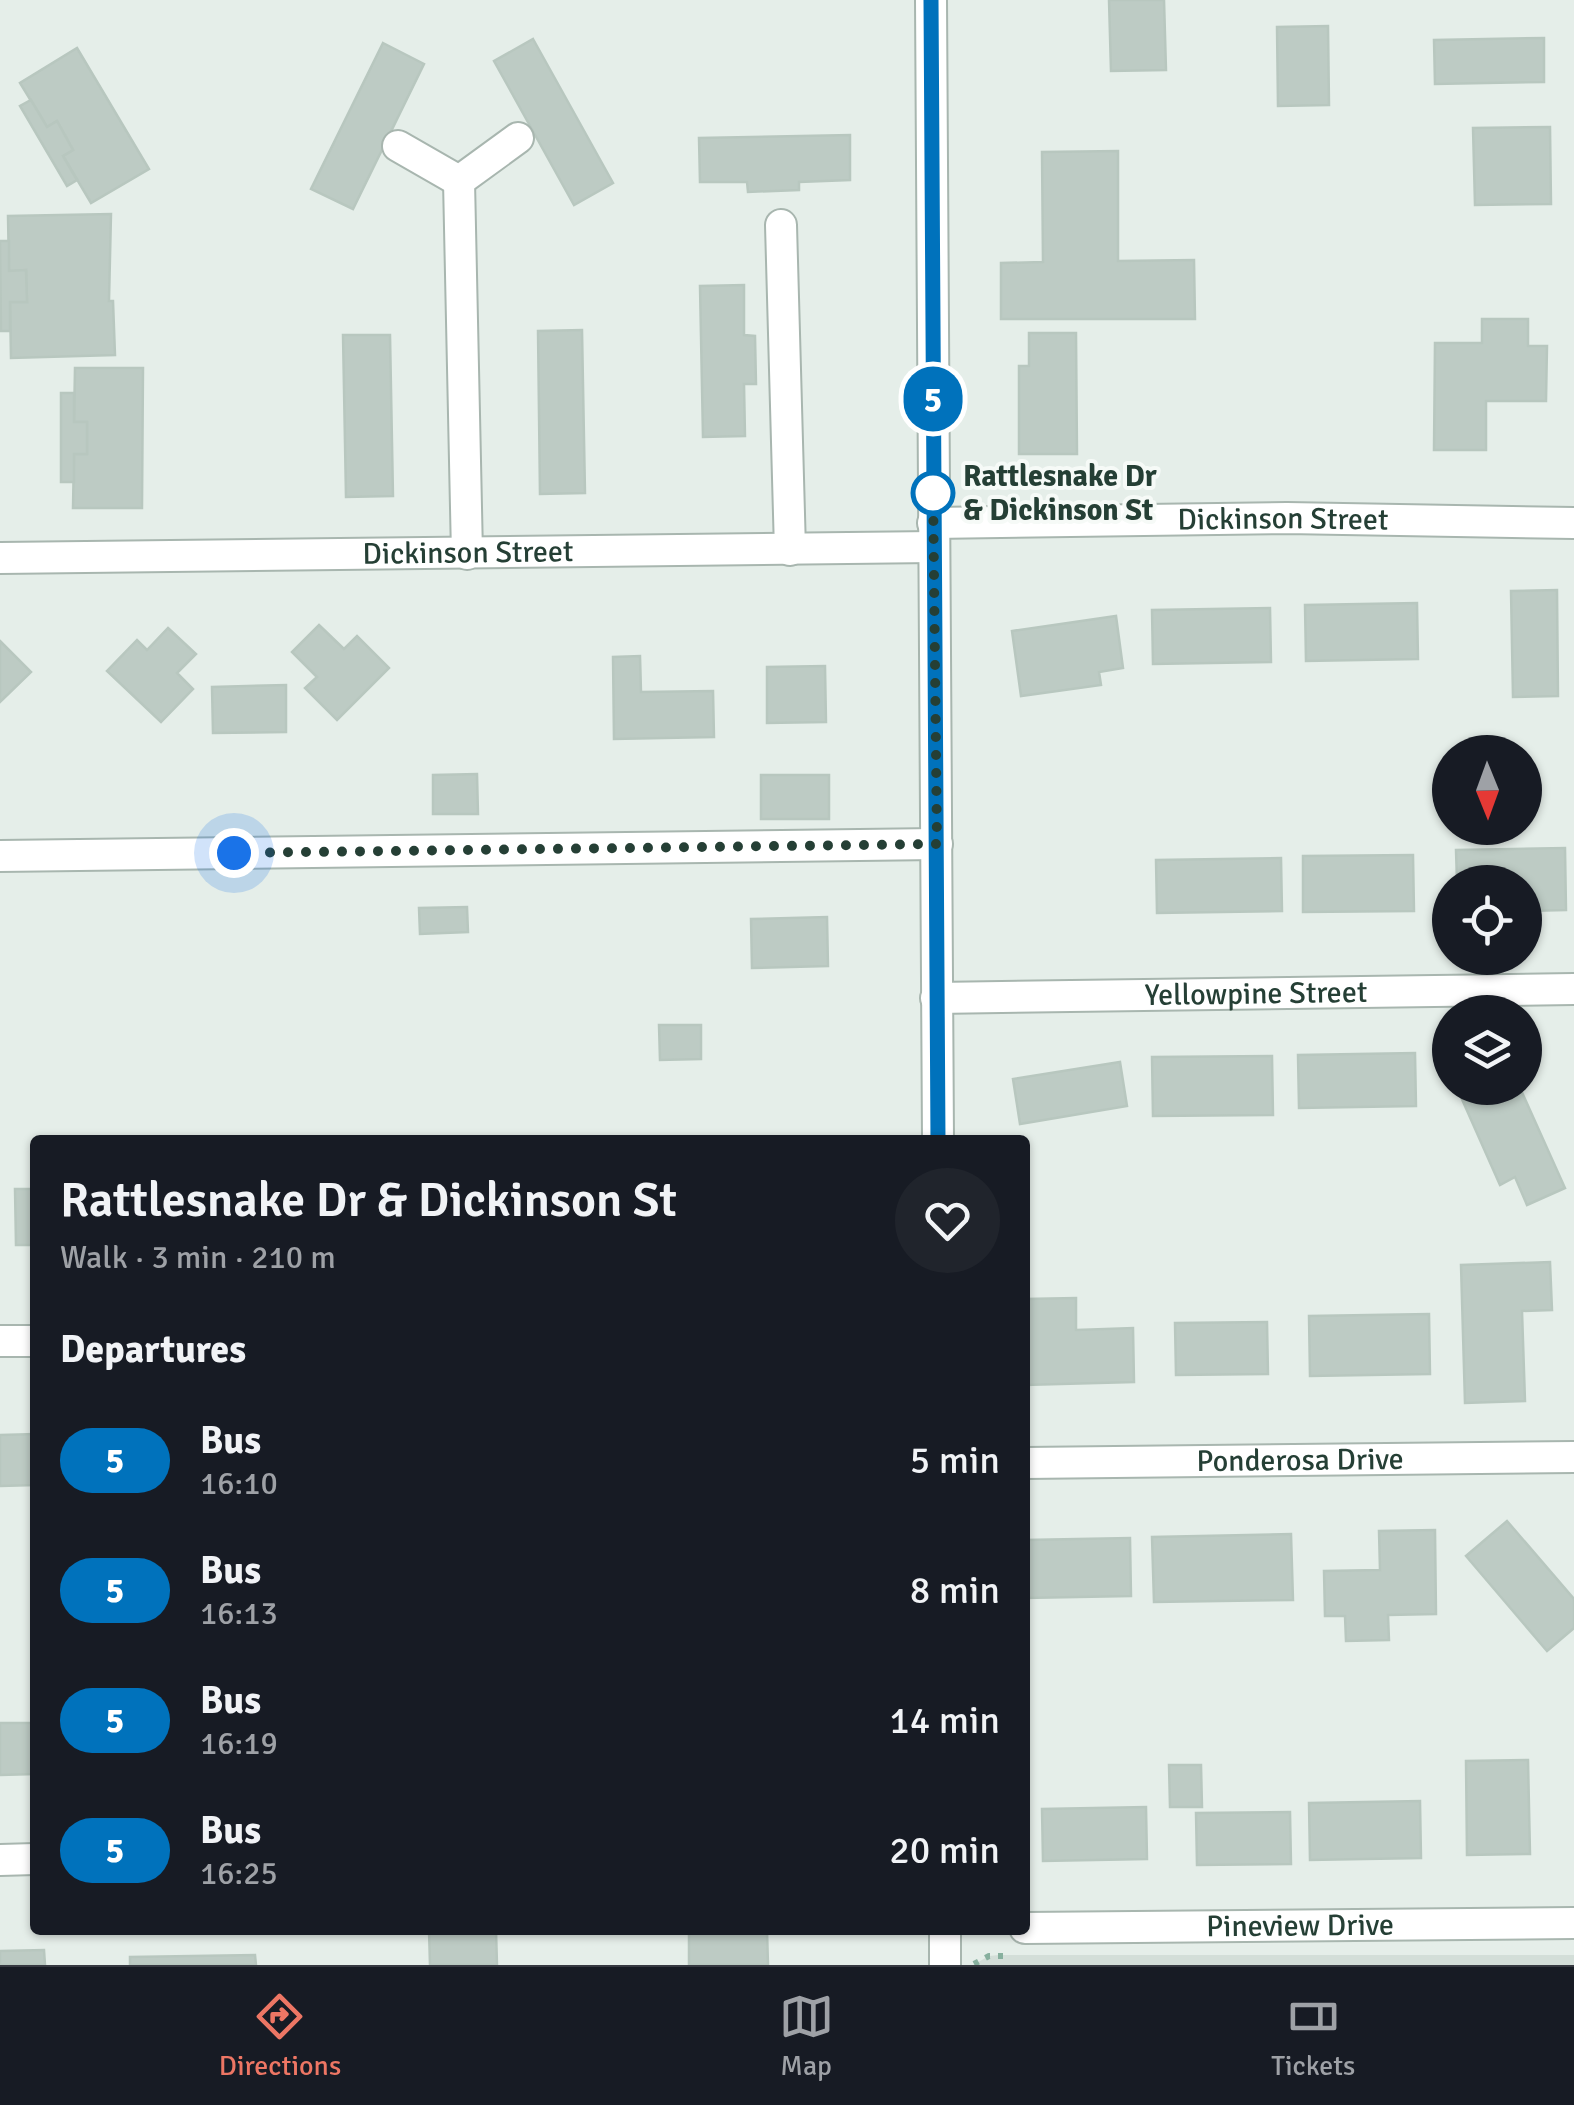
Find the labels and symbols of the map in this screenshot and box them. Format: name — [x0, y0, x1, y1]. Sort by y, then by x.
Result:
line badge: 5 — [900, 366, 966, 432]
place label: Rattlesnake Dr & Dickinson St — [963, 458, 1157, 529]
marker: Rattlesnake Dr & Dickinson St — [912, 472, 954, 514]
street label: Dickinson Street — [1177, 500, 1389, 539]
street label: Dickinson Street — [362, 533, 574, 573]
north arrow — [1432, 735, 1542, 845]
your location — [209, 828, 259, 878]
street label: Yellowpine Street — [1144, 974, 1368, 1014]
street label: Ponderosa Drive — [1196, 1441, 1404, 1480]
street label: Pineview Drive — [1206, 1907, 1394, 1945]

